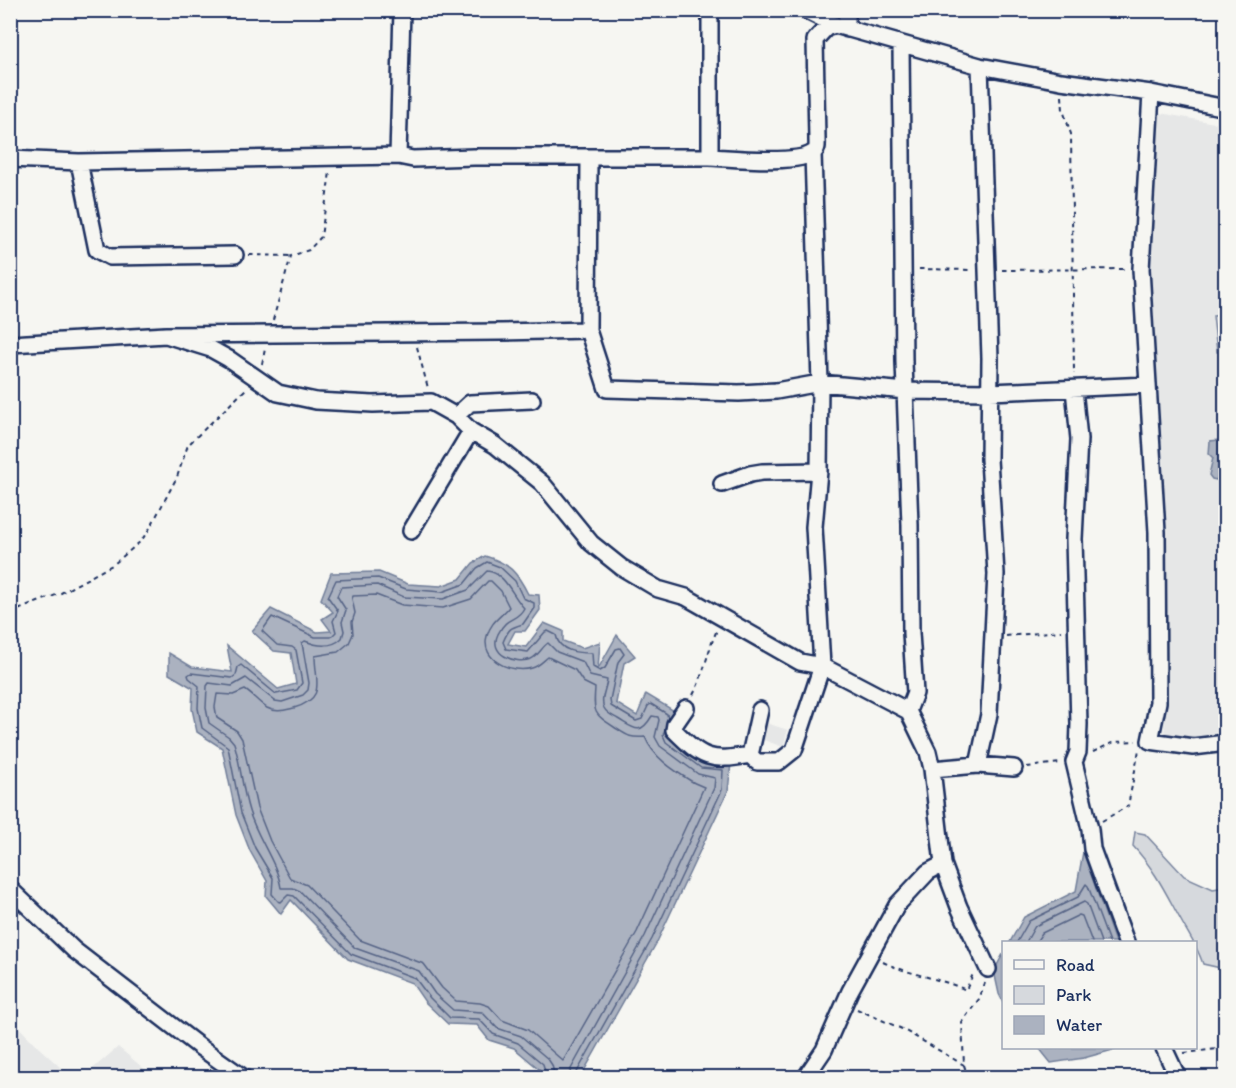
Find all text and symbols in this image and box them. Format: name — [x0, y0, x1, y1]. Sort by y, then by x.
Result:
legend — [1002, 941, 1197, 1049]
text: Road — [1056, 954, 1095, 976]
text: Park — [1056, 984, 1091, 1006]
text: Water — [1056, 1014, 1102, 1036]

